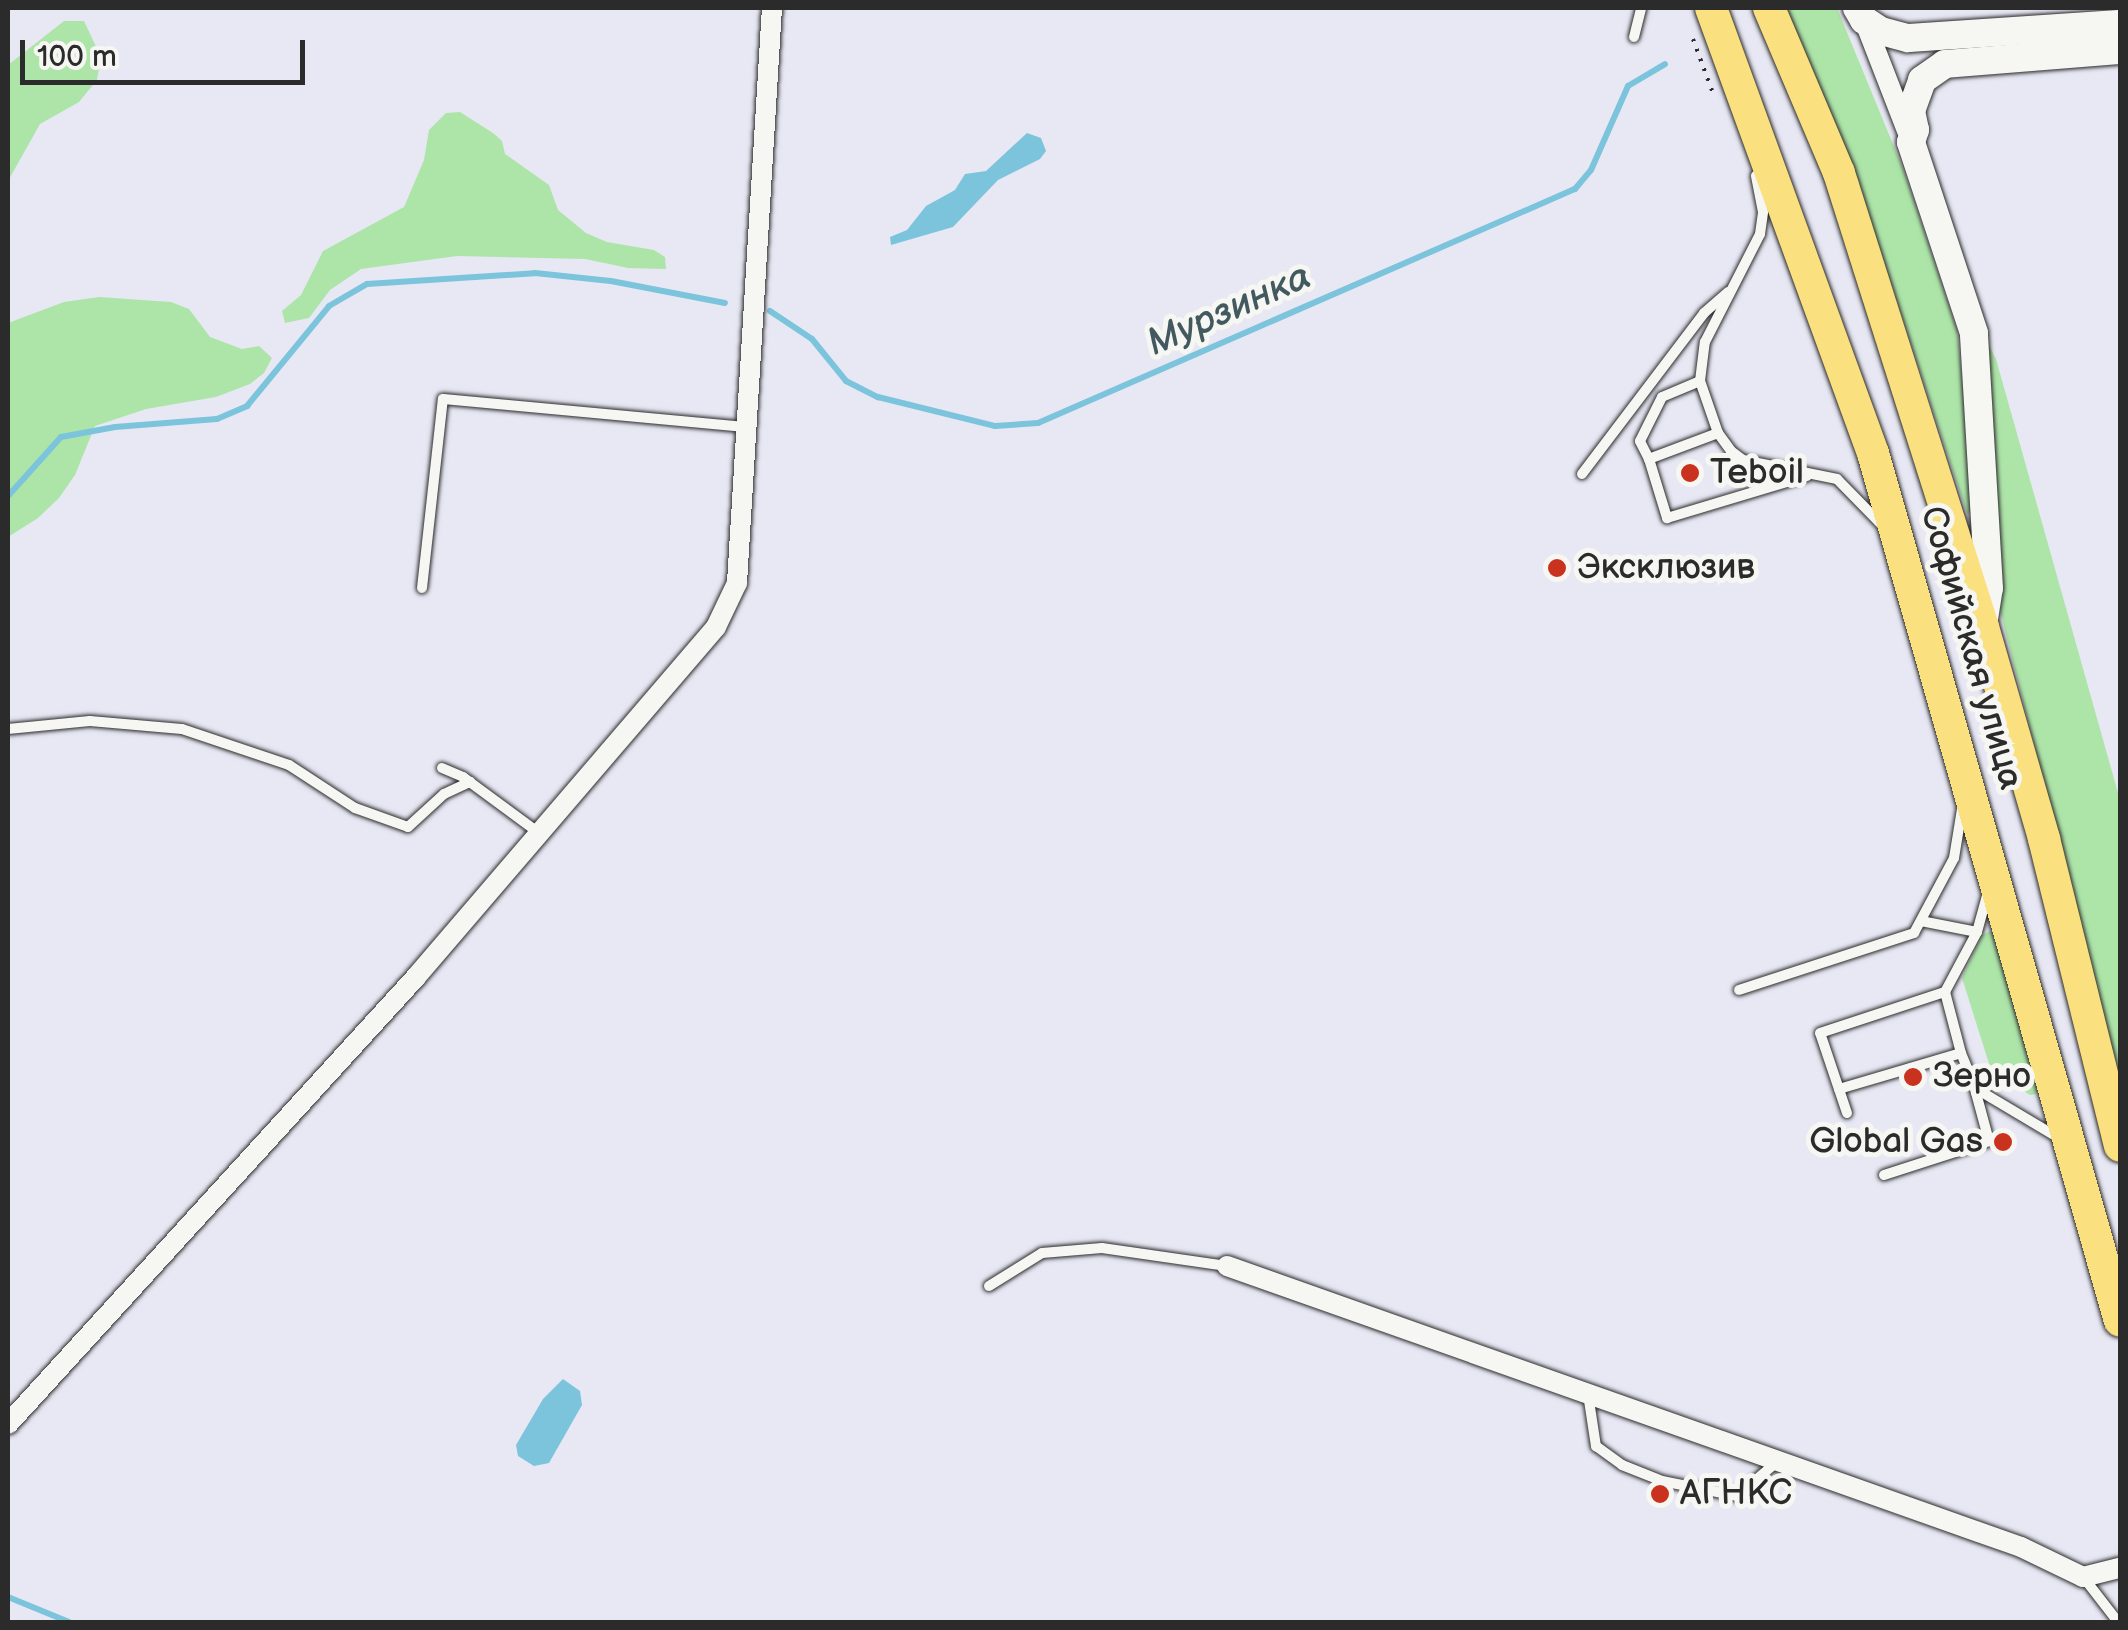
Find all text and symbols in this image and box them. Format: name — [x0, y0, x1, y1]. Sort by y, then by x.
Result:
scale bar — [25, 20, 310, 82]
text: 100 m — [37, 39, 117, 75]
water label: Мурзинка — [1140, 254, 1318, 366]
place label: Teboil — [1710, 452, 1804, 494]
marker: Teboil — [1679, 462, 1701, 484]
street label: Софийская улица — [1911, 502, 2031, 794]
place label: Эксклюзив — [1577, 547, 1755, 589]
marker: Эксклюзив — [1546, 557, 1568, 579]
place label: Зерно — [1933, 1056, 2031, 1098]
marker: Зерно — [1902, 1066, 1924, 1088]
place label: Global Gas — [1809, 1121, 1983, 1163]
marker: Global Gas — [1992, 1131, 2014, 1153]
place label: АГНКС — [1680, 1473, 1792, 1515]
marker: АГНКС — [1649, 1483, 1671, 1505]

